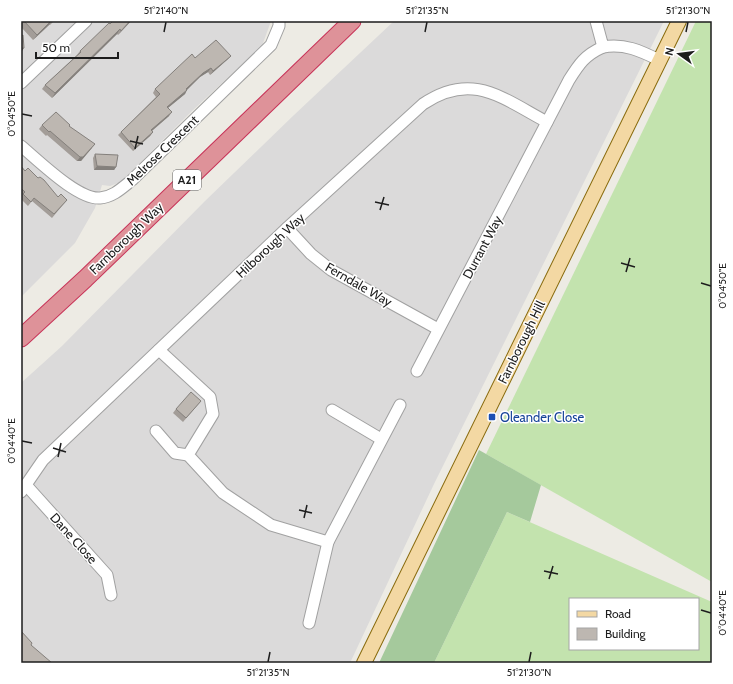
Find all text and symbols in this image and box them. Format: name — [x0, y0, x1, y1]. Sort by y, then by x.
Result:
text: 51°21'40"N — [144, 4, 188, 17]
text: 51°21'35"N — [406, 4, 448, 17]
text: 51°21'30"N — [666, 4, 710, 17]
scale bar — [36, 34, 118, 60]
north arrow — [659, 34, 699, 74]
text: 50 m — [42, 40, 70, 55]
text: N — [662, 46, 677, 57]
text: 0°04'50"E — [5, 91, 18, 137]
street label: Melrose Crescent — [123, 111, 202, 188]
road number: A21 — [173, 170, 201, 190]
street label: Farnborough Way — [86, 198, 167, 277]
street label: Hilborough Way — [232, 209, 308, 281]
street label: Durrant Way — [459, 212, 506, 281]
street label: Ferndale Way — [323, 258, 396, 310]
text: 0°04'50"E — [716, 263, 729, 309]
street label: Farnborough Hill — [494, 298, 548, 386]
place label: Oleander Close — [500, 409, 585, 425]
marker: Oleander Close — [487, 412, 497, 422]
text: 0°04'40"E — [5, 418, 18, 464]
street label: Dane Close — [47, 509, 101, 567]
text: 0°04'40"E — [716, 590, 729, 636]
legend — [569, 598, 699, 650]
text: Road — [605, 606, 631, 621]
text: Building — [605, 626, 647, 641]
text: 51°21'35"N — [247, 666, 289, 679]
text: 51°21'30"N — [507, 666, 551, 679]

